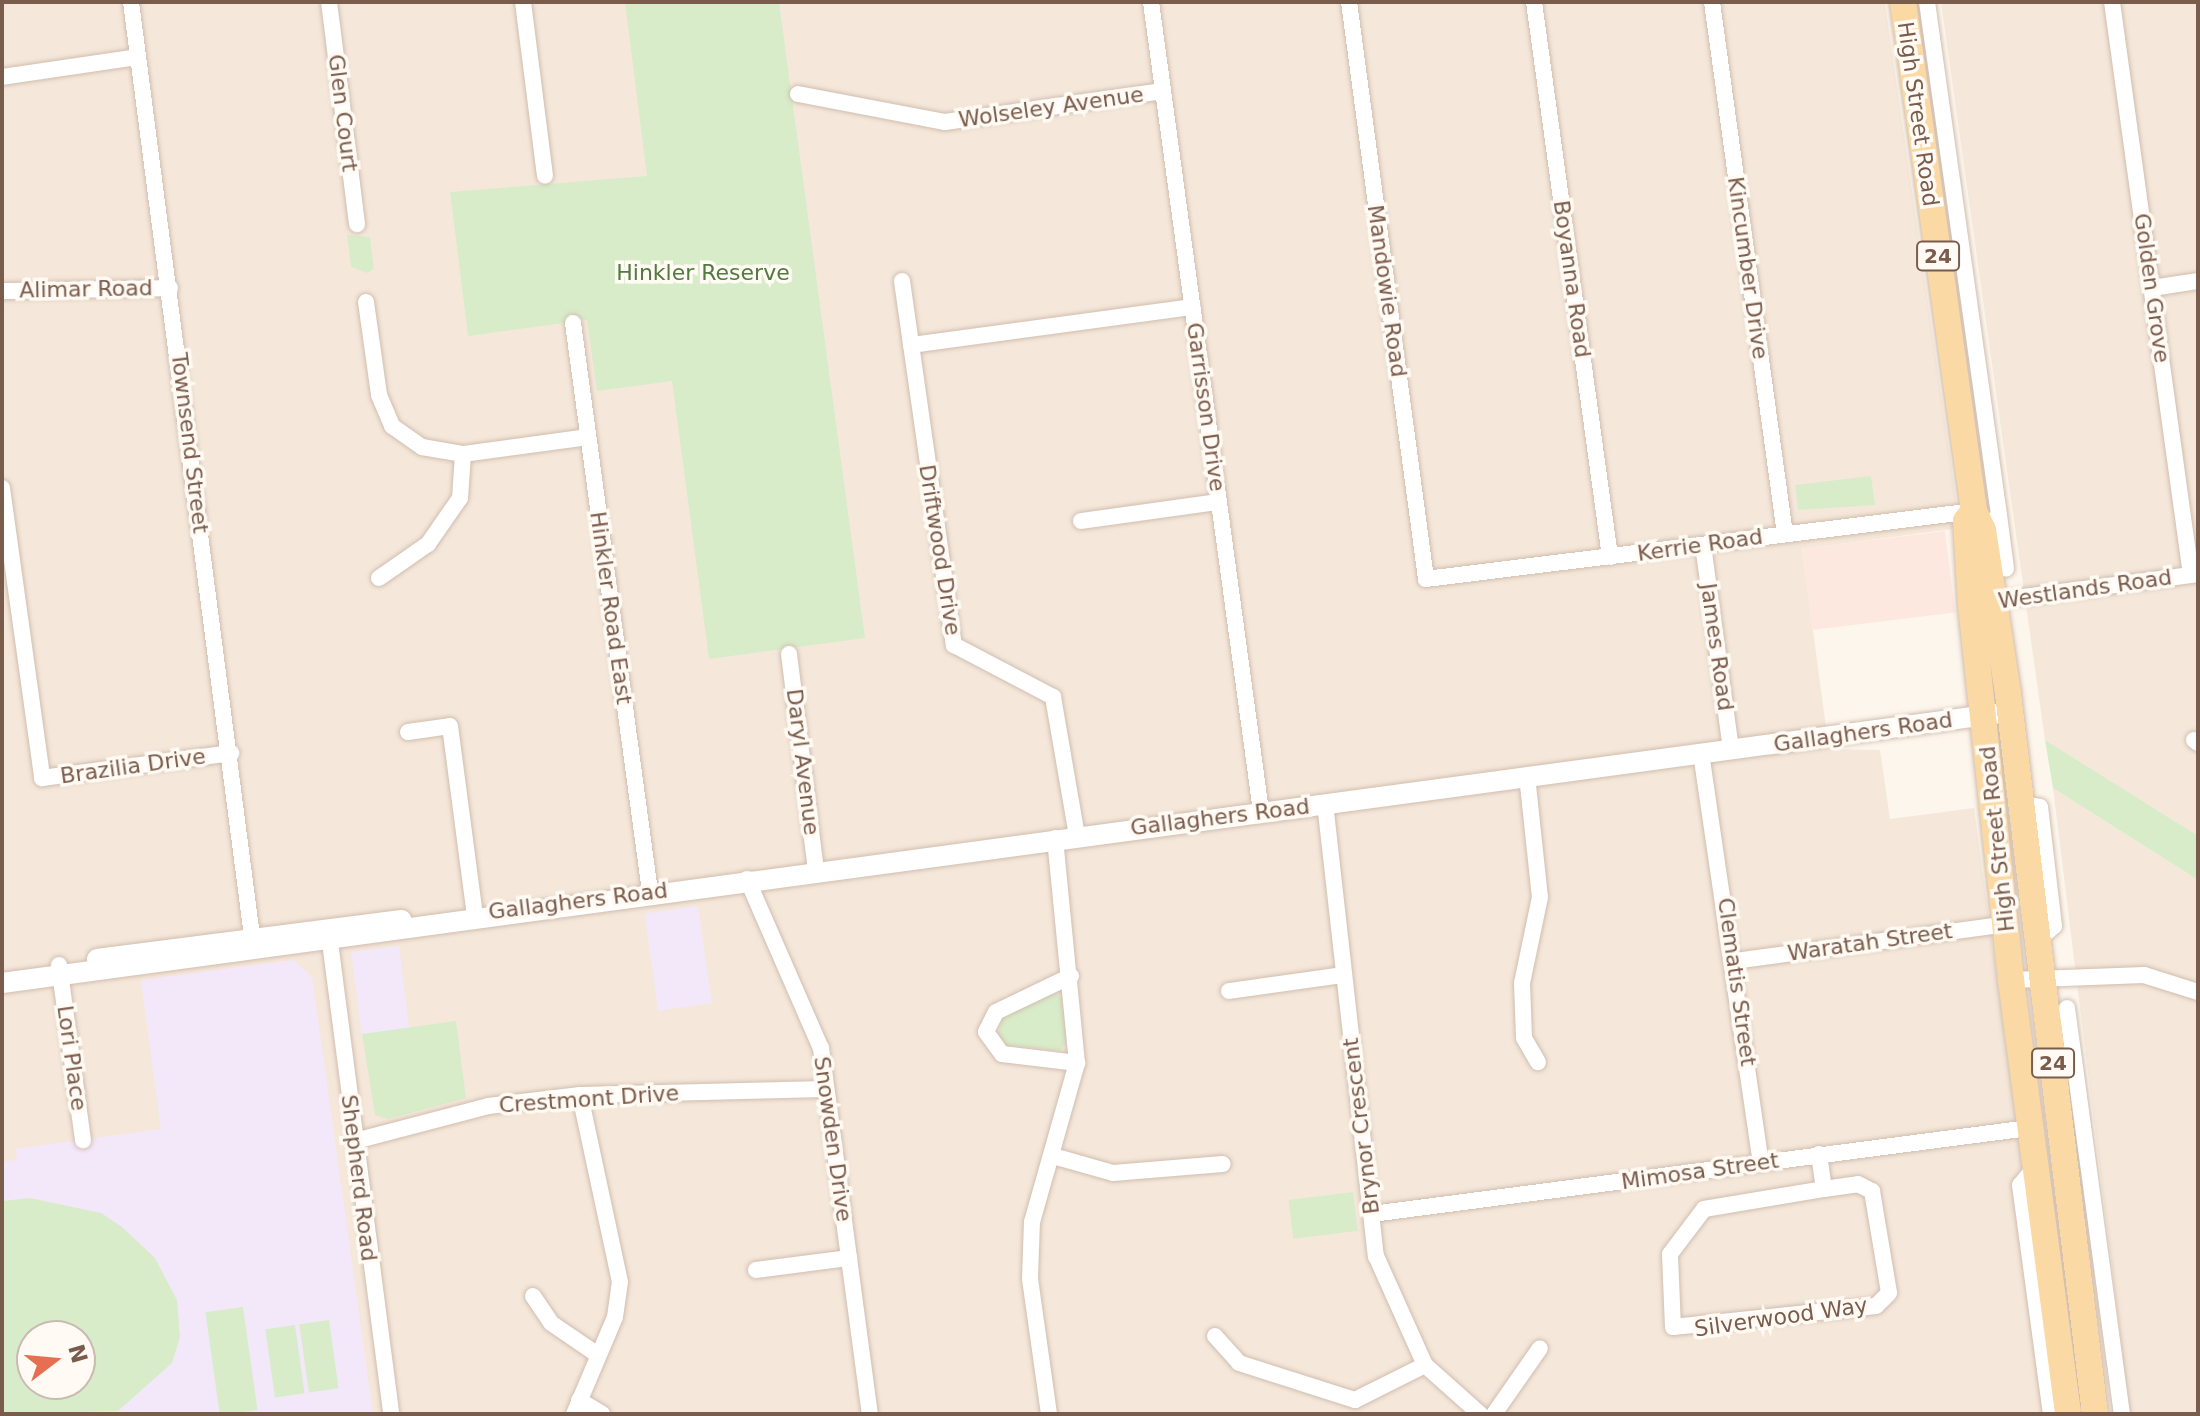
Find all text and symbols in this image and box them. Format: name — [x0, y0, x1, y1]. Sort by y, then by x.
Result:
street label: High Street Road — [1892, 20, 1944, 208]
street label: Glen Court — [323, 53, 363, 173]
street label: Wolseley Avenue — [957, 81, 1145, 133]
street label: Kincumber Drive — [1722, 175, 1774, 361]
street label: Boyanna Road — [1548, 199, 1596, 359]
street label: Mandowie Road — [1362, 203, 1412, 379]
street label: Golden Grove — [2128, 212, 2176, 364]
road number: 24 — [1916, 240, 1960, 272]
park label: Hinkler Reserve — [616, 260, 790, 286]
street label: Alimar Road — [19, 275, 153, 303]
street label: Garrisson Drive — [1181, 321, 1231, 493]
street label: Townsend Street — [166, 351, 214, 535]
street label: Driftwood Drive — [913, 463, 967, 637]
street label: Hinkler Road East — [584, 510, 638, 706]
street label: Kerrie Road — [1636, 523, 1764, 567]
street label: Westlands Road — [1996, 564, 2174, 614]
street label: James Road — [1695, 581, 1739, 713]
street label: Daryl Avenue — [781, 687, 825, 837]
street label: Gallaghers Road — [1772, 706, 1954, 758]
street label: Brazilia Drive — [59, 743, 207, 789]
street label: High Street Road — [1974, 745, 2020, 933]
street label: Gallaghers Road — [1129, 793, 1311, 841]
street label: Gallaghers Road — [487, 877, 669, 925]
street label: Clematis Street — [1712, 896, 1762, 1068]
street label: Waratah Street — [1786, 917, 1954, 967]
street label: Lori Place — [52, 1004, 92, 1112]
street label: Brynor Crescent — [1337, 1036, 1385, 1216]
road number: 24 — [2031, 1047, 2075, 1079]
street label: Snowden Drive — [808, 1055, 858, 1223]
street label: Crestmont Drive — [498, 1080, 680, 1118]
street label: Shepherd Road — [336, 1093, 382, 1263]
street label: Mimosa Street — [1620, 1147, 1780, 1195]
street label: Silverwood Way — [1693, 1292, 1869, 1342]
north arrow — [16, 1320, 96, 1400]
text: N — [63, 1341, 92, 1366]

